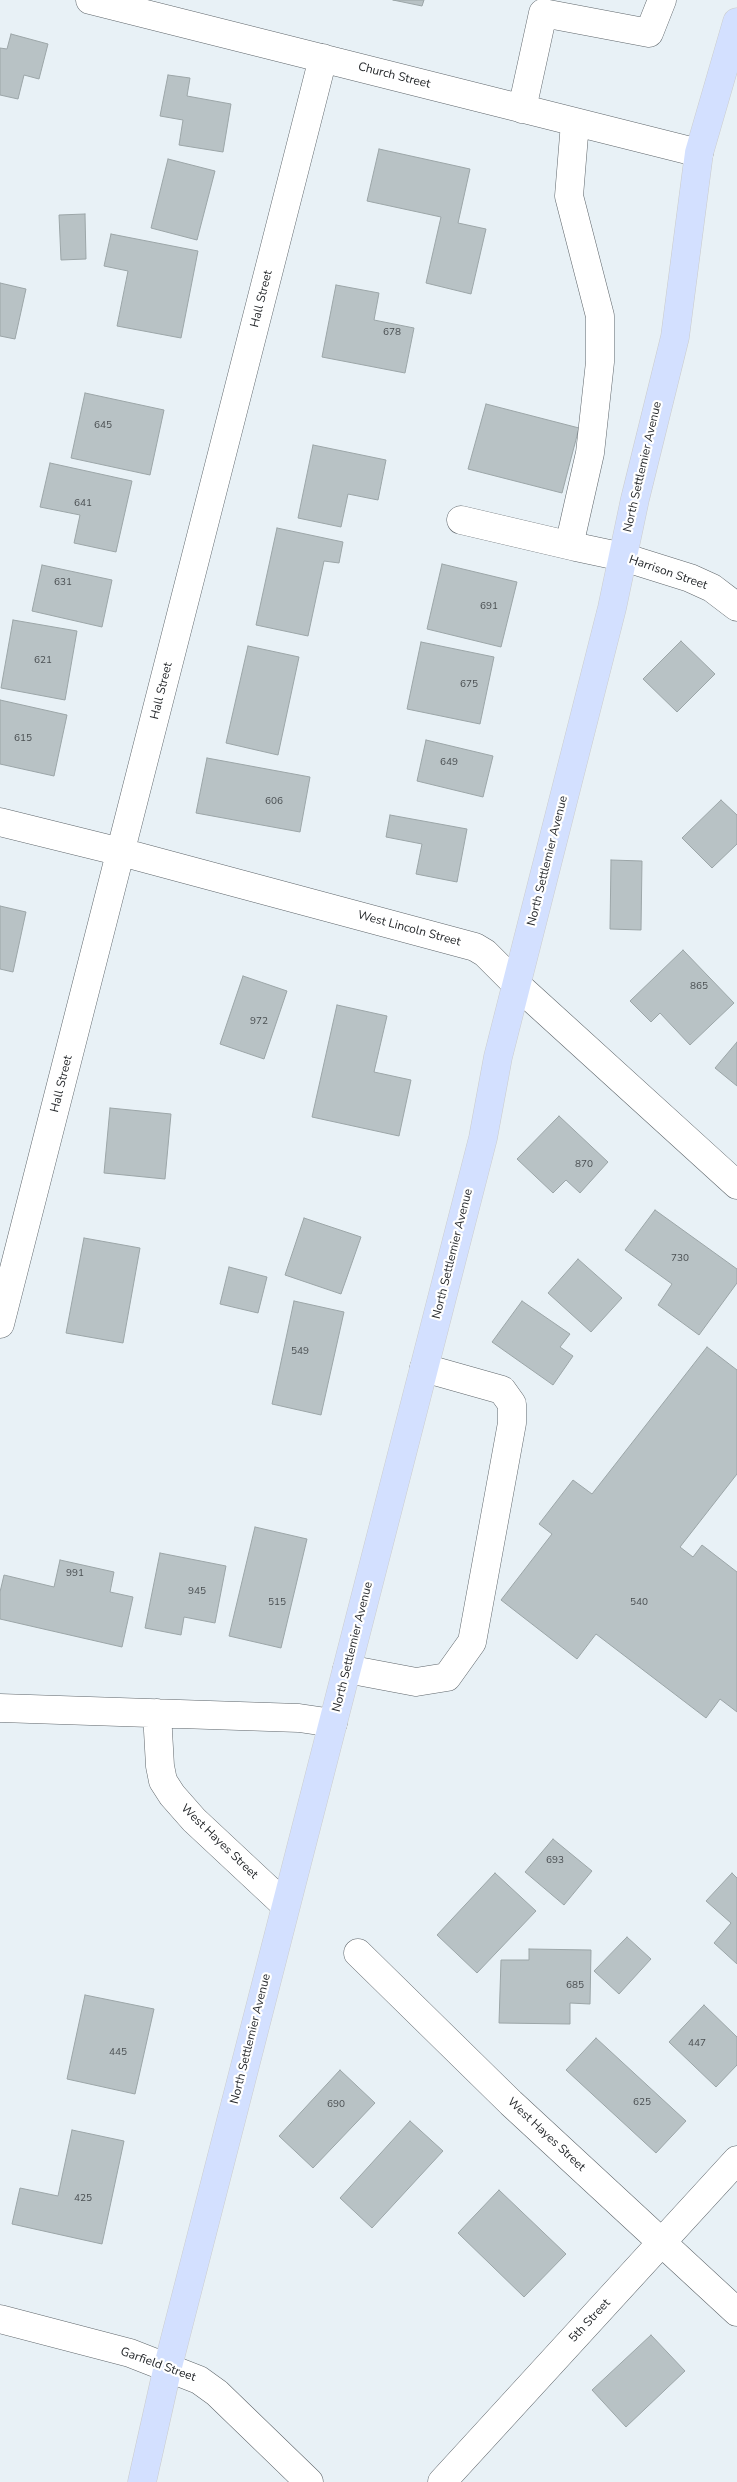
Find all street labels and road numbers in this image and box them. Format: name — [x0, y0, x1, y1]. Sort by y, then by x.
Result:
street label: Church Street — [356, 60, 432, 92]
street label: Hall Street — [248, 269, 276, 329]
street label: North Settlemier Avenue — [621, 400, 665, 534]
street label: Harrison Street — [627, 553, 709, 593]
street label: Hall Street — [148, 661, 176, 721]
street label: North Settlemier Avenue — [525, 794, 571, 928]
street label: West Lincoln Street — [356, 908, 462, 950]
street label: Hall Street — [48, 1054, 76, 1114]
street label: North Settlemier Avenue — [430, 1187, 476, 1321]
street label: North Settlemier Avenue — [330, 1580, 376, 1714]
street label: West Hayes Street — [178, 1802, 260, 1882]
street label: North Settlemier Avenue — [228, 1972, 274, 2106]
street label: West Hayes Street — [504, 2095, 588, 2175]
street label: 5th Street — [566, 2296, 614, 2346]
street label: Garfield Street — [118, 2345, 198, 2385]

